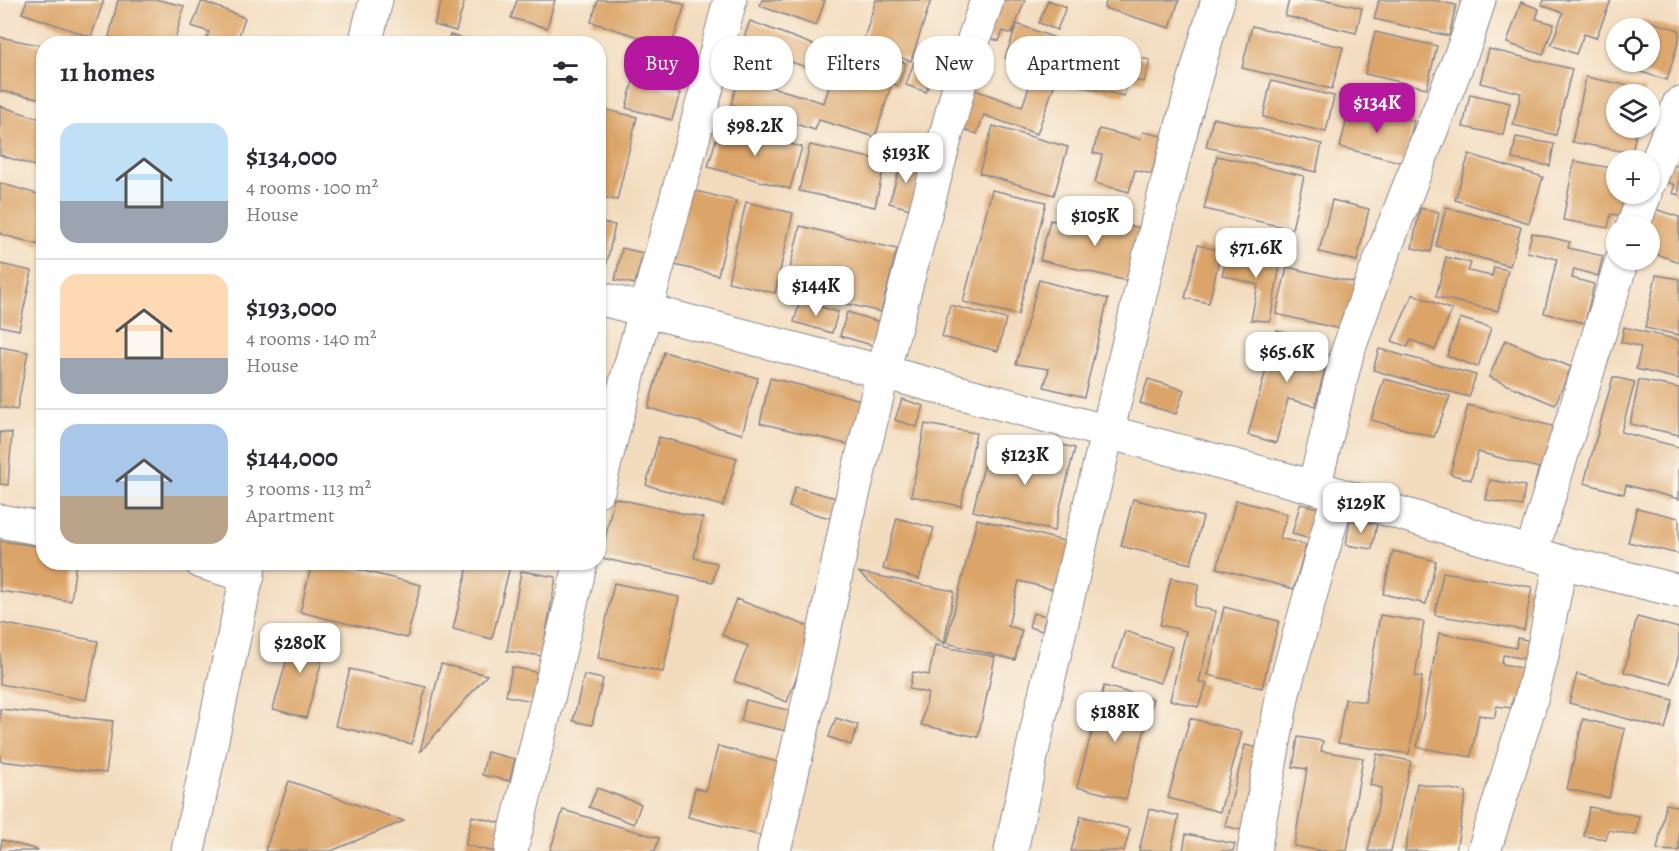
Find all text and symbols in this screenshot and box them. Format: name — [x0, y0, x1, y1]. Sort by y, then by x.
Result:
map controls — [1606, 18, 1660, 270]
button: locate — [1606, 18, 1660, 72]
chip: Buy — [624, 36, 699, 90]
chip: Rent — [711, 36, 793, 90]
chip: Filters — [805, 36, 902, 90]
chip: New — [914, 36, 994, 90]
chip: Apartment — [1006, 36, 1141, 90]
text: 11 homes — [60, 55, 155, 90]
icon: filters — [549, 56, 582, 89]
pin: $134K — [1335, 83, 1419, 134]
button: layers — [1606, 84, 1660, 138]
text: $134K — [1353, 89, 1401, 116]
pin: $98.2K — [706, 106, 804, 157]
text: $98.2K — [727, 112, 783, 139]
pin: $193K — [864, 133, 948, 184]
text: $134,000 — [246, 139, 337, 174]
text: $193K — [882, 139, 930, 166]
icon: home — [108, 147, 180, 219]
button: + — [1606, 150, 1660, 204]
text: 4 rooms · 100 m² — [246, 174, 378, 201]
pin: $105K — [1053, 196, 1137, 247]
text: House — [246, 201, 298, 228]
text: $105K — [1071, 202, 1119, 229]
button: − — [1606, 216, 1660, 270]
pin: $71.6K — [1207, 228, 1305, 279]
text: $71.6K — [1230, 234, 1283, 261]
pin: $144K — [774, 266, 858, 317]
text: $144K — [792, 272, 840, 299]
text: $193,000 — [246, 290, 337, 325]
icon: home — [108, 298, 180, 370]
text: 4 rooms · 140 m² — [246, 325, 377, 352]
pin: $65.6K — [1238, 332, 1336, 383]
text: $65.6K — [1259, 338, 1315, 365]
text: House — [246, 352, 298, 379]
pin: $123K — [983, 435, 1067, 486]
text: $144,000 — [246, 440, 338, 475]
text: $123K — [1001, 441, 1049, 468]
icon: home — [108, 448, 180, 520]
text: 3 rooms · 113 m² — [246, 475, 371, 502]
pin: $129K — [1319, 483, 1403, 534]
text: $129K — [1337, 489, 1385, 516]
text: Apartment — [246, 502, 335, 529]
pin: $280K — [258, 623, 342, 674]
text: $280K — [274, 629, 326, 656]
pin: $188K — [1073, 692, 1157, 743]
text: $188K — [1091, 698, 1139, 725]

